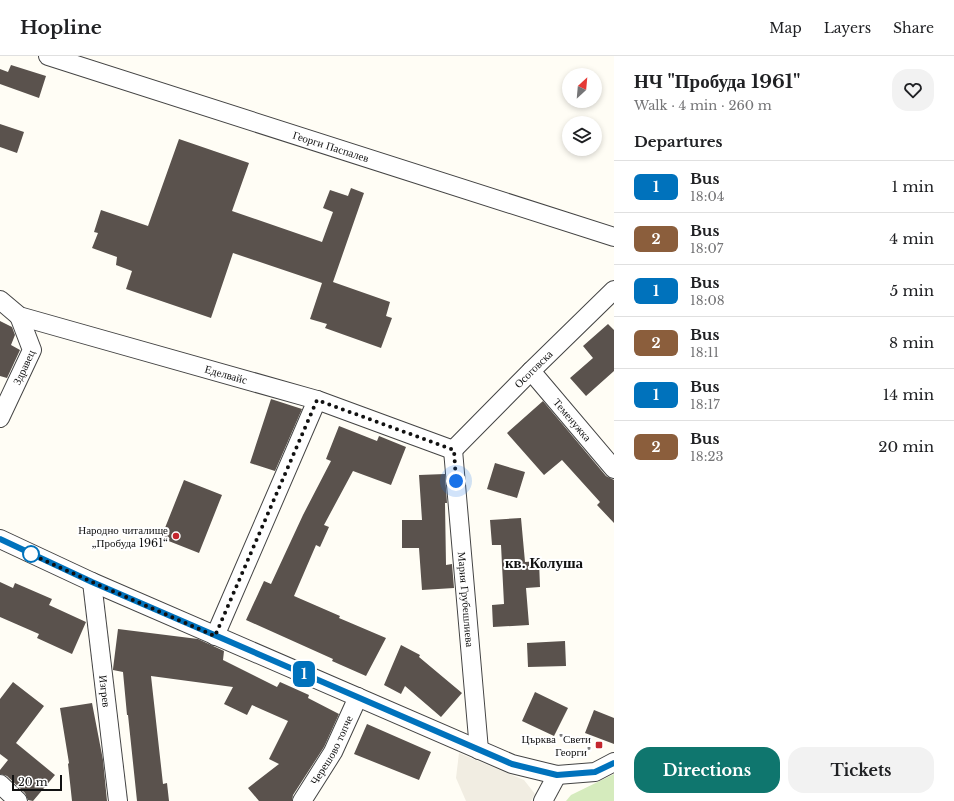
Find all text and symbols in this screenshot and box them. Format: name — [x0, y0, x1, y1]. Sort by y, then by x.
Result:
text: Hopline — [20, 16, 102, 39]
text: Map — [769, 19, 802, 37]
text: Layers — [824, 19, 871, 37]
text: Share — [893, 19, 934, 37]
north arrow — [562, 68, 602, 108]
map controls — [562, 68, 602, 156]
button: heart — [892, 69, 934, 111]
text: НЧ "Пробуда 1961" — [634, 70, 801, 93]
text: Walk · 4 min · 260 m — [634, 97, 772, 114]
button: layers — [562, 116, 602, 156]
street label: Георги Паспалев — [291, 128, 371, 165]
text: Departures — [634, 132, 723, 151]
text: Bus — [690, 169, 720, 188]
text: 1 min — [891, 177, 934, 196]
text: 1 — [653, 178, 659, 196]
text: 18:04 — [690, 188, 724, 205]
text: Bus — [690, 221, 720, 240]
text: 4 min — [889, 229, 934, 248]
text: 2 — [651, 230, 661, 248]
text: 18:07 — [690, 240, 723, 257]
text: Bus — [690, 273, 720, 292]
text: 5 min — [890, 281, 934, 300]
text: 1 — [653, 282, 659, 300]
text: 18:08 — [690, 292, 725, 309]
text: Bus — [690, 325, 720, 344]
text: 8 min — [889, 333, 934, 352]
text: 2 — [651, 334, 661, 352]
text: 18:11 — [690, 344, 719, 361]
street label: Здравец — [10, 347, 38, 387]
street label: Осоговска — [511, 347, 555, 391]
street label: Еделвайс — [203, 362, 249, 387]
text: Bus — [690, 377, 720, 396]
text: 14 min — [883, 385, 934, 404]
text: 1 — [653, 386, 659, 404]
street label: Теменужка — [550, 395, 595, 444]
text: 18:17 — [690, 396, 720, 413]
text: Bus — [690, 429, 720, 448]
text: 20 min — [878, 437, 934, 456]
text: 2 — [651, 438, 661, 456]
text: 18:23 — [690, 448, 723, 465]
your location — [446, 471, 466, 491]
place label: Народно читалище „Пробуда 1961“ — [78, 523, 168, 550]
marker: Народно читалище „Пробуда 1961“ — [171, 531, 181, 541]
unlabelled marker — [22, 545, 40, 563]
street label: Мария Грубешлиева — [455, 551, 477, 648]
district label: кв. Колуша — [505, 553, 584, 572]
line badge: 1 — [291, 661, 317, 687]
text: 1 — [301, 665, 307, 683]
street label: Изгрев — [96, 674, 114, 708]
street label: Черешово топче — [307, 713, 356, 787]
place label: Църква "Свети Георги" — [522, 732, 591, 759]
marker: Църква "Свети Георги" — [594, 740, 604, 750]
button: Directions — [634, 747, 780, 793]
button: Tickets — [788, 747, 934, 793]
scale bar — [12, 773, 62, 792]
text: 20 m — [18, 775, 48, 789]

